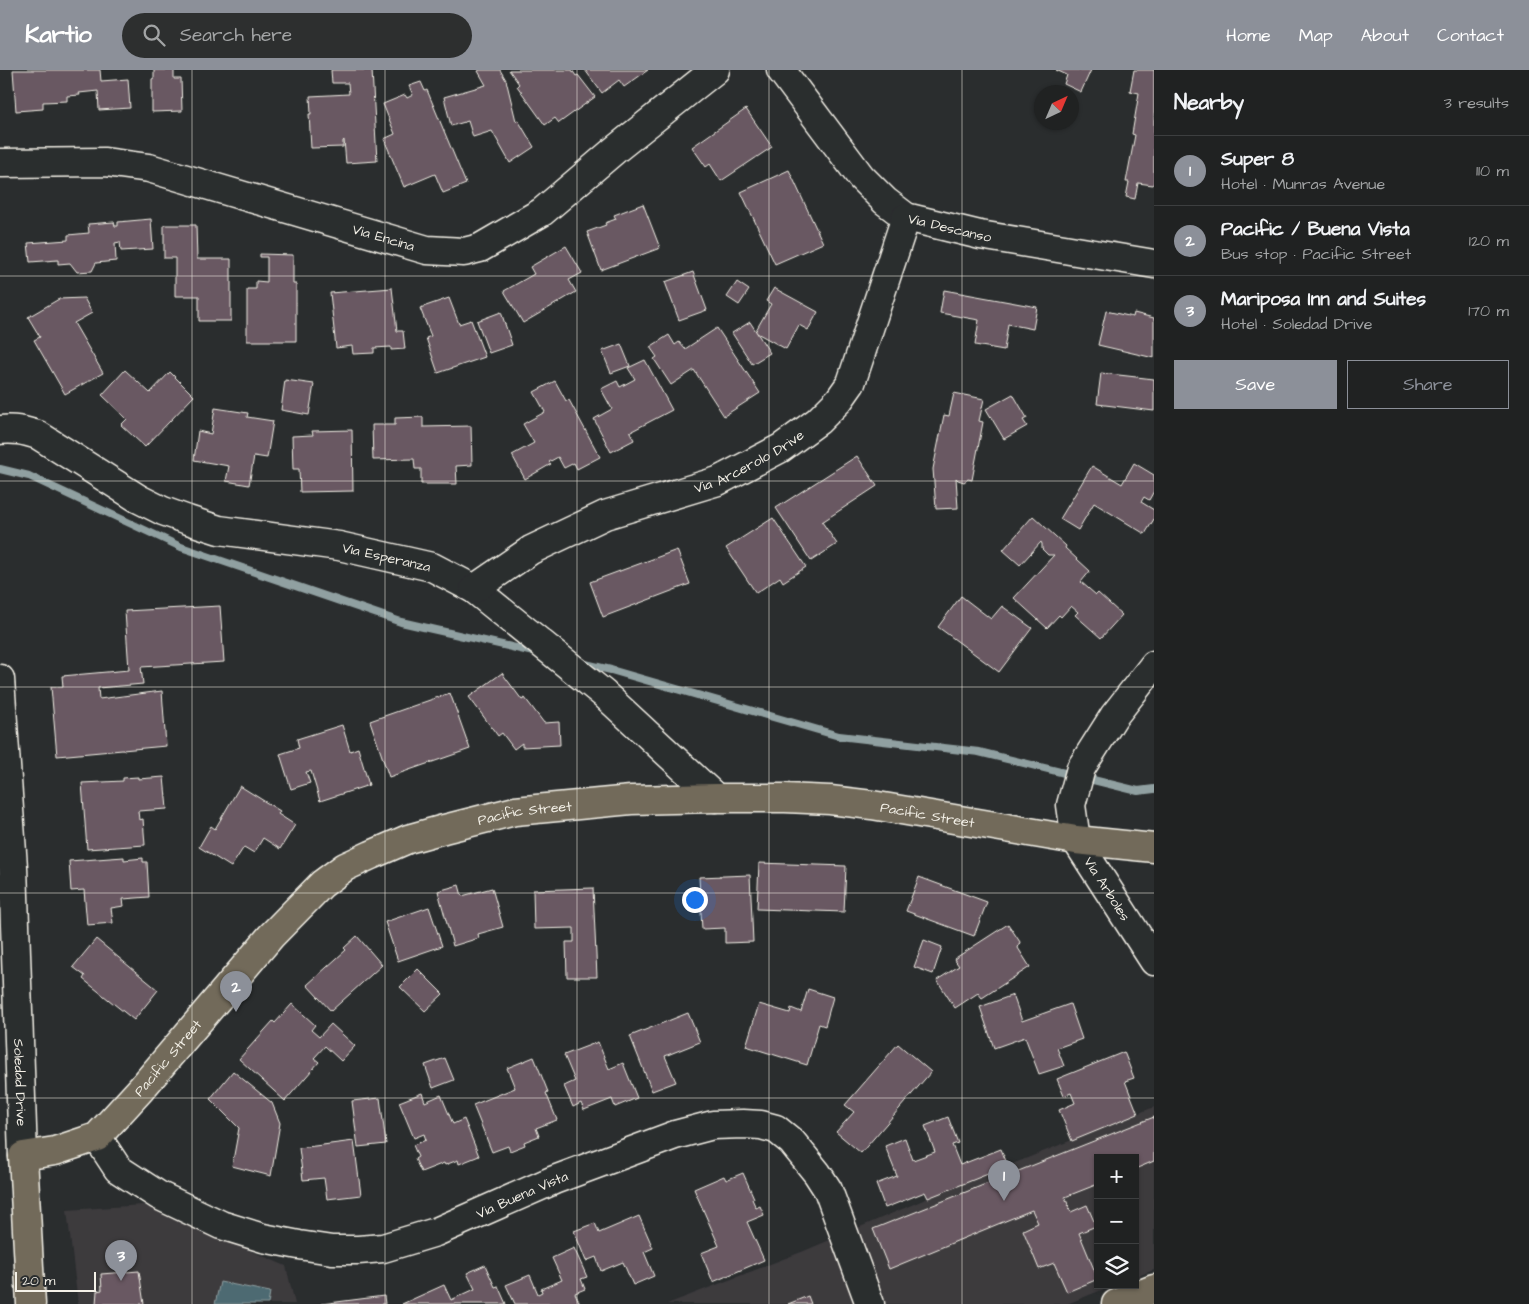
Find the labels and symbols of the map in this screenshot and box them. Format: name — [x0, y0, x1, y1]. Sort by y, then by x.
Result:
north arrow — [1034, 85, 1079, 130]
street label: Via Descanso — [906, 209, 993, 248]
street label: Via Encina — [350, 220, 417, 257]
street label: Via Arcerolo Drive — [692, 425, 809, 499]
street label: Via Esperanza — [340, 538, 433, 577]
street label: Pacific Street — [476, 797, 573, 831]
street label: Pacific Street — [879, 798, 976, 833]
street label: Via Arboles — [1078, 853, 1135, 925]
your location — [682, 887, 708, 913]
pin: 2 — [220, 971, 252, 1012]
street label: Pacific Street — [130, 1015, 207, 1101]
street label: Soledad Drive — [8, 1038, 31, 1127]
pin: 1 — [988, 1160, 1020, 1201]
street label: Via Buena Vista — [473, 1167, 571, 1224]
pin: 3 — [105, 1240, 137, 1281]
scale bar — [15, 1269, 96, 1292]

